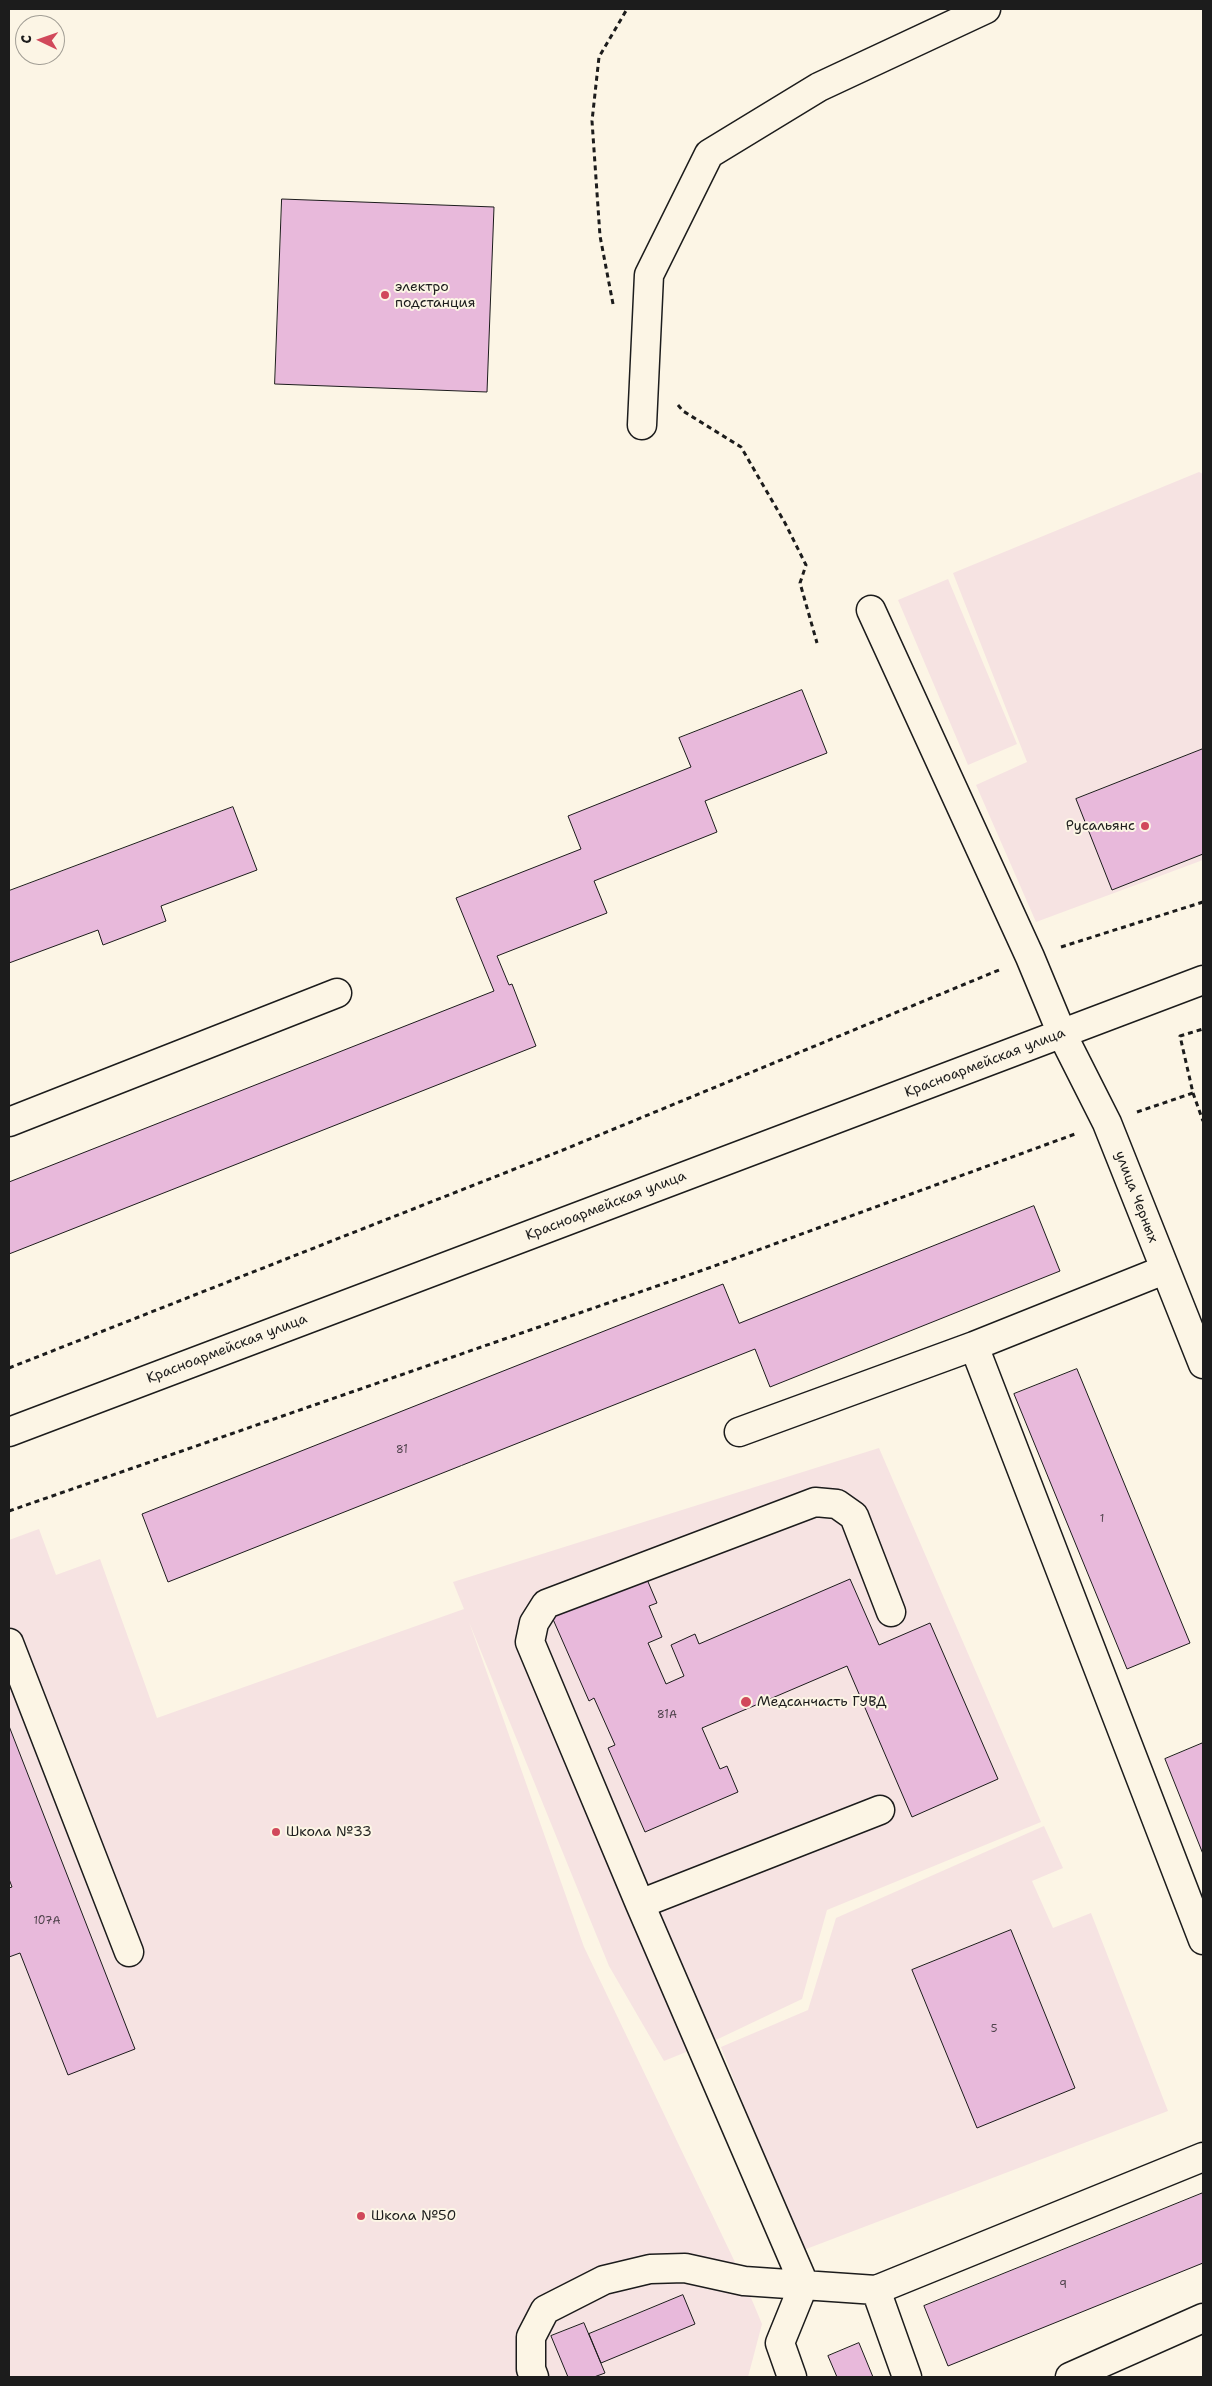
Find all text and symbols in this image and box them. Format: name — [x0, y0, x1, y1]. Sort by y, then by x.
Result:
north arrow — [15, 15, 65, 65]
text: С — [17, 35, 35, 44]
place label: электро подстанция — [395, 279, 475, 312]
marker: электро подстанция — [379, 289, 391, 301]
place label: Русальянс — [1066, 818, 1135, 834]
marker: Русальянс — [1139, 820, 1151, 832]
street label: Красноармейская улица — [903, 1025, 1067, 1101]
street label: улица Черных — [1111, 1149, 1161, 1245]
street label: Красноармейская улица — [524, 1168, 688, 1244]
street label: Красноармейская улица — [145, 1311, 309, 1387]
house number: 81 — [396, 1443, 408, 1457]
house number: 1 — [1100, 1512, 1104, 1526]
place label: Медсанчасть ГУВД — [757, 1694, 887, 1710]
marker: Медсанчасть ГУВД — [739, 1695, 753, 1709]
house number: 81А — [657, 1708, 677, 1722]
place label: Школа №33 — [286, 1824, 372, 1840]
marker: Школа №33 — [270, 1826, 282, 1838]
house number: 107А — [33, 1914, 61, 1928]
house number: 5 — [991, 2022, 997, 2036]
place label: Школа №50 — [371, 2208, 456, 2224]
marker: Школа №50 — [355, 2210, 367, 2222]
house number: 9 — [1059, 2278, 1067, 2292]

